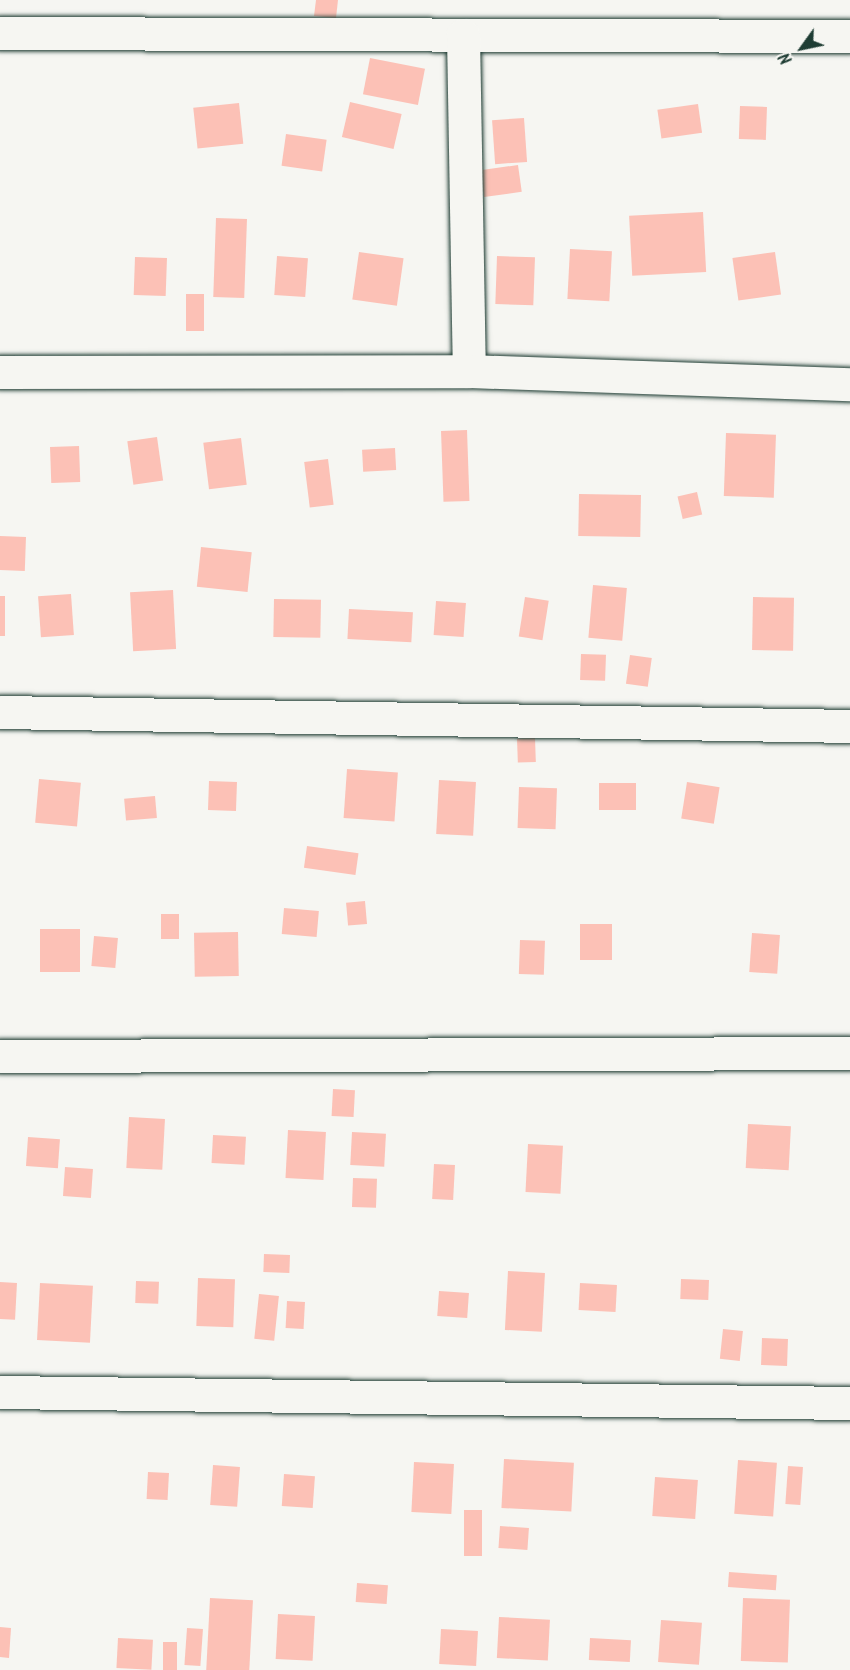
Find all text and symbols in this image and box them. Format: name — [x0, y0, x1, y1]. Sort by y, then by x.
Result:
north arrow — [772, 18, 832, 78]
text: N — [773, 47, 800, 69]

